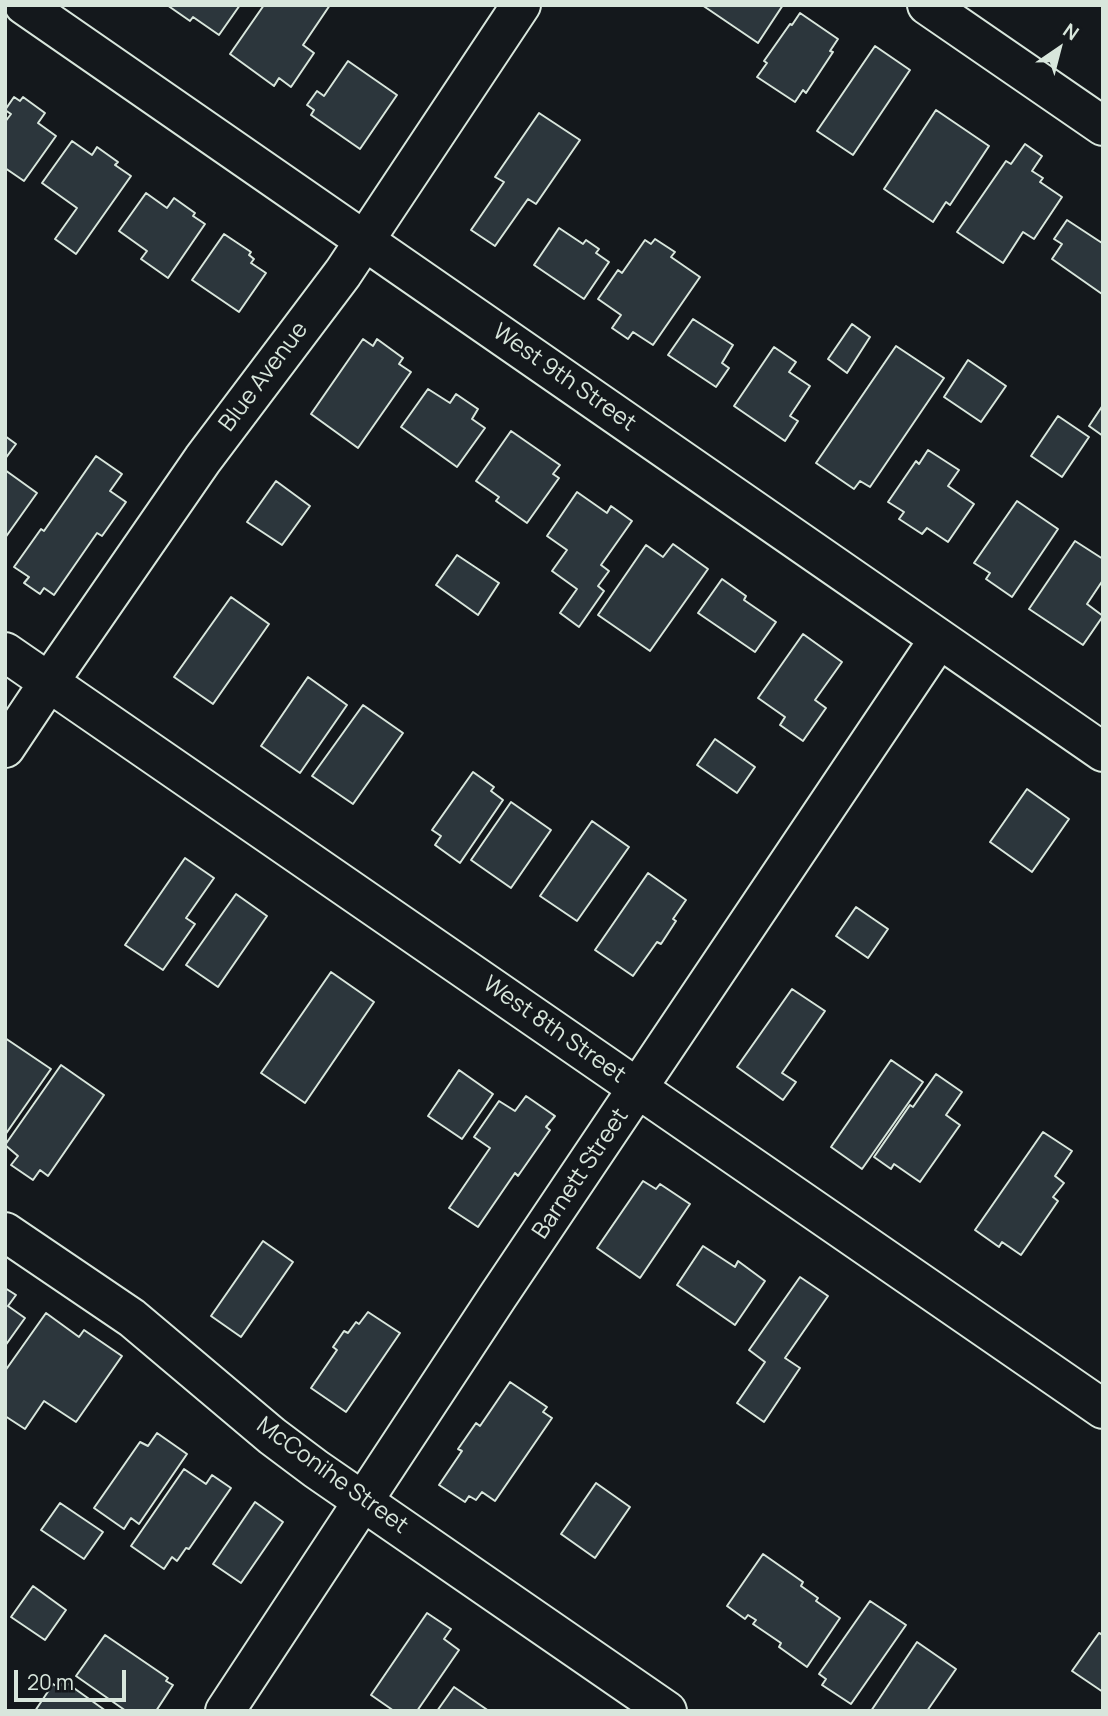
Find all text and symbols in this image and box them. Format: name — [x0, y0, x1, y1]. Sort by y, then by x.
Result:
north arrow — [1024, 14, 1094, 84]
text: N — [1058, 17, 1084, 46]
street label: Blue Avenue — [214, 317, 314, 437]
street label: West 9th Street — [487, 318, 641, 438]
street label: West 8th Street — [477, 971, 631, 1089]
street label: Barnett Street — [527, 1104, 635, 1244]
street label: McConihe Street — [251, 1412, 413, 1540]
scale bar — [18, 1656, 130, 1700]
text: 20 m — [27, 1668, 74, 1696]

